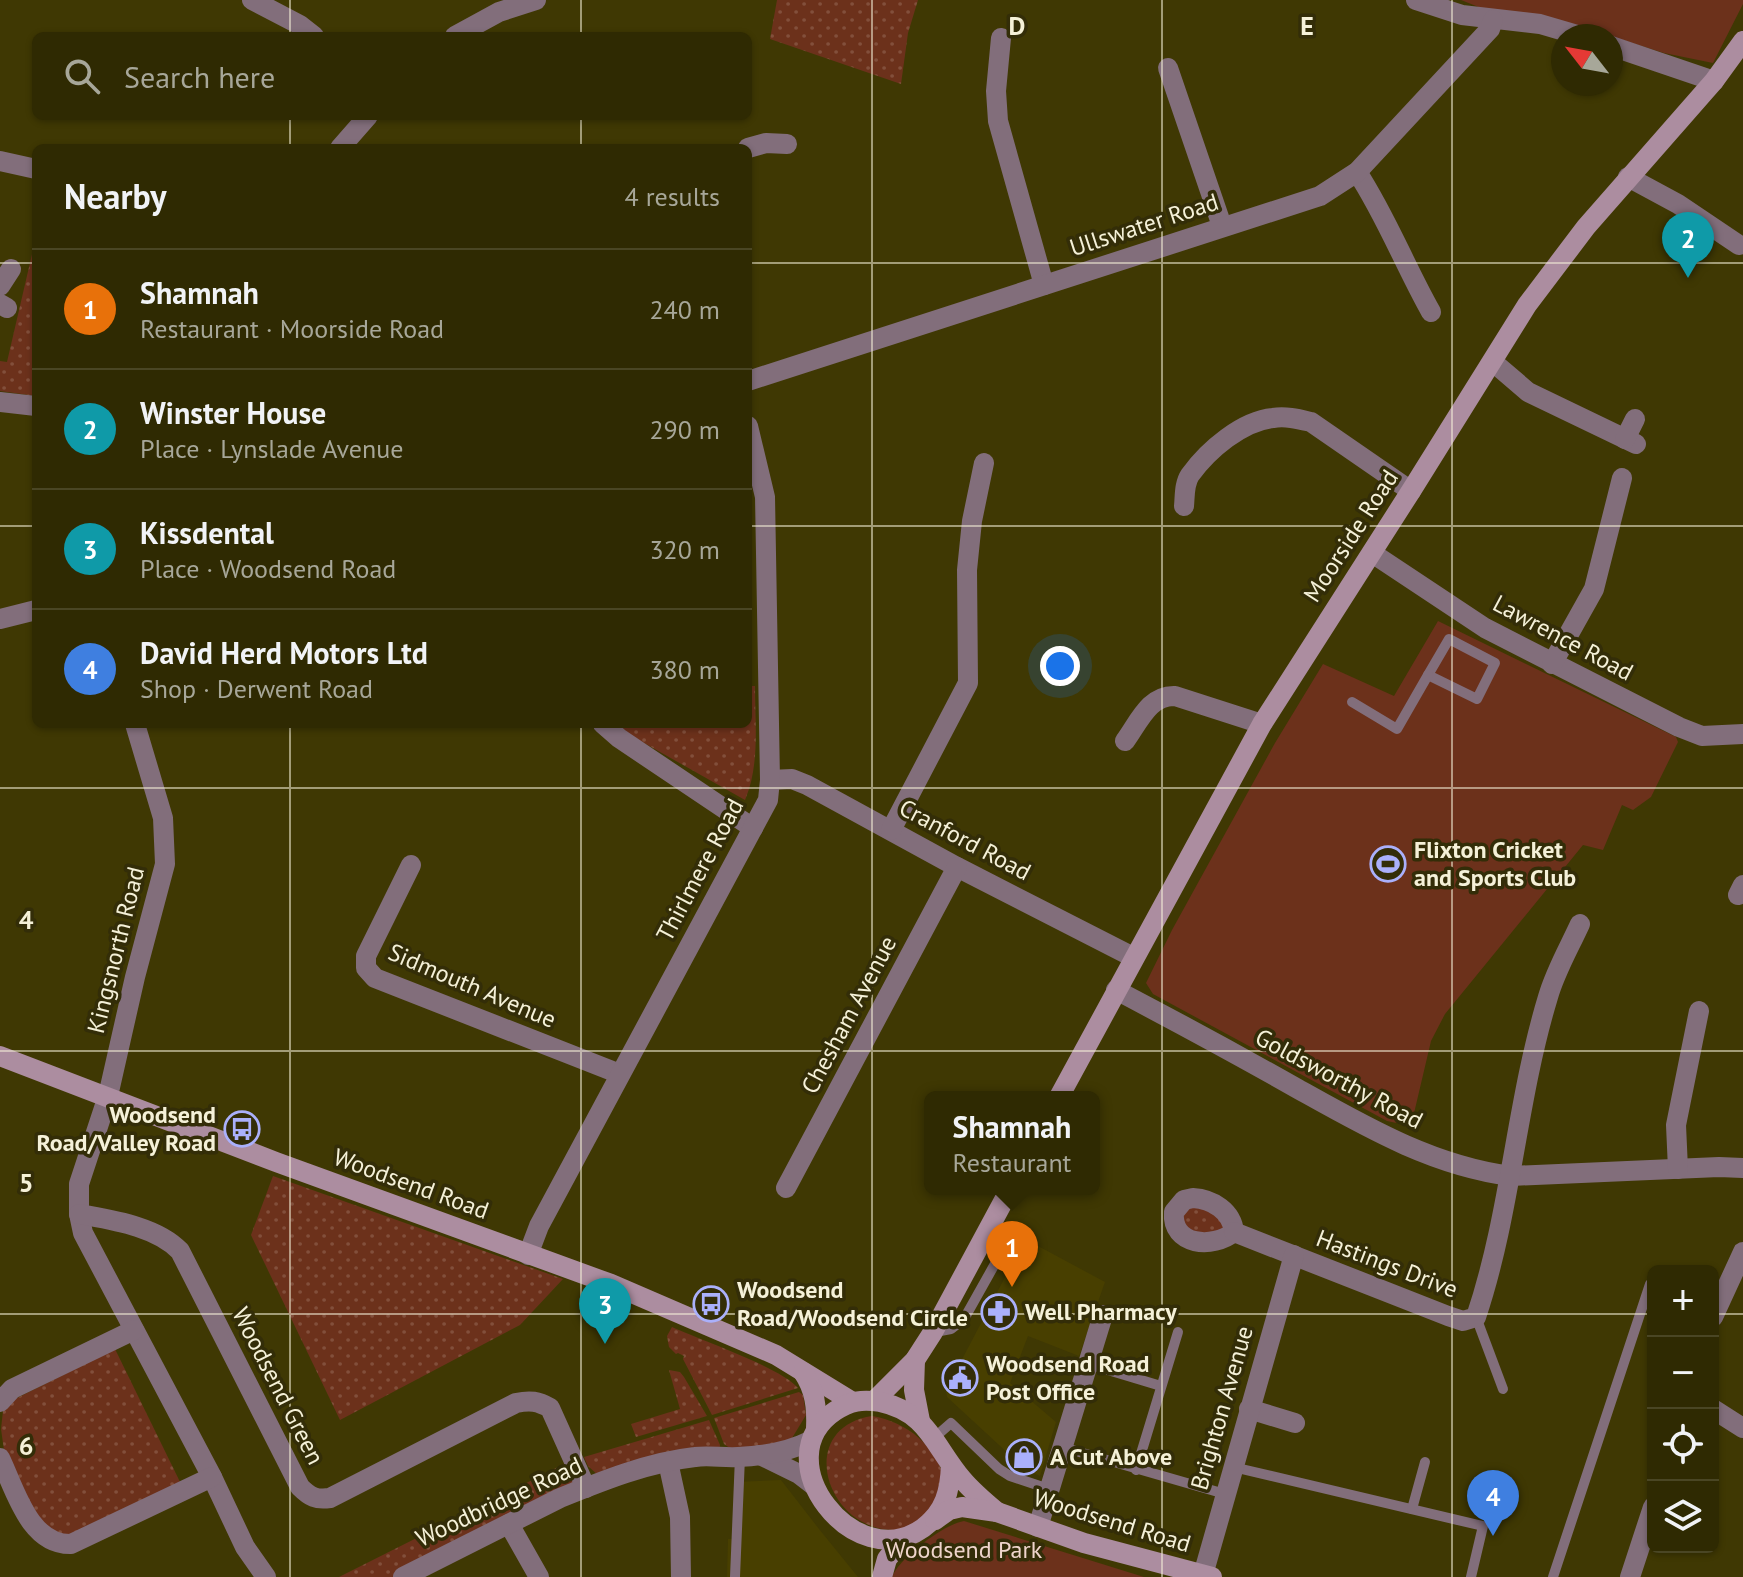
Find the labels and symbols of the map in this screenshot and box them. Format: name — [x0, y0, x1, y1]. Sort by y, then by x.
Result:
text: D — [1009, 9, 1025, 42]
text: E — [1300, 9, 1314, 42]
north arrow — [1551, 24, 1623, 96]
street label: Ullswater Road — [1065, 186, 1222, 263]
pin: 2 — [1662, 212, 1714, 278]
street label: Moorside Road — [1296, 464, 1405, 608]
street label: Lawrence Road — [1488, 588, 1639, 688]
your location — [1040, 646, 1080, 686]
street label: Cranford Road — [894, 792, 1037, 887]
street label: Thirlmere Road — [649, 793, 750, 946]
place label: Flixton Cricket and Sports Club — [1414, 834, 1576, 893]
sports icon: Flixton Cricket and Sports Club — [1369, 845, 1407, 883]
street label: Kingsnorth Road — [80, 863, 151, 1036]
text: 4 — [19, 903, 34, 936]
street label: Chesham Avenue — [794, 931, 903, 1099]
street label: Sidmouth Avenue — [384, 936, 561, 1035]
street label: Goldsworthy Road — [1250, 1021, 1428, 1136]
place label: Woodsend Road/Valley Road — [37, 1099, 216, 1158]
bus stop icon: Woodsend Road/Valley Road — [223, 1110, 261, 1148]
street label: Woodsend Road — [329, 1141, 493, 1226]
text: 5 — [19, 1166, 33, 1199]
pin: 1 — [986, 1221, 1038, 1287]
street label: Hastings Drive — [1312, 1222, 1462, 1305]
place label: Woodsend Road/Woodsend Circle — [737, 1274, 968, 1333]
pin: 3 — [579, 1278, 631, 1344]
bus stop icon: Woodsend Road/Woodsend Circle — [692, 1285, 730, 1323]
pharmacy icon: Well Pharmacy — [980, 1293, 1018, 1331]
place label: Well Pharmacy — [1025, 1296, 1177, 1327]
street label: Woodsend Green — [226, 1302, 331, 1470]
street label: Brighton Avenue — [1183, 1322, 1260, 1493]
place label: Woodsend Road Post Office — [986, 1348, 1150, 1407]
public building icon: Woodsend Road Post Office — [941, 1359, 979, 1397]
text: 6 — [19, 1429, 33, 1462]
shop icon: A Cut Above — [1005, 1438, 1043, 1476]
place label: A Cut Above — [1050, 1441, 1172, 1472]
street label: Woodbridge Road — [411, 1449, 587, 1554]
pin: 4 — [1467, 1470, 1519, 1536]
street label: Woodsend Road — [1030, 1482, 1195, 1559]
park label: Woodsend Park — [886, 1534, 1043, 1565]

